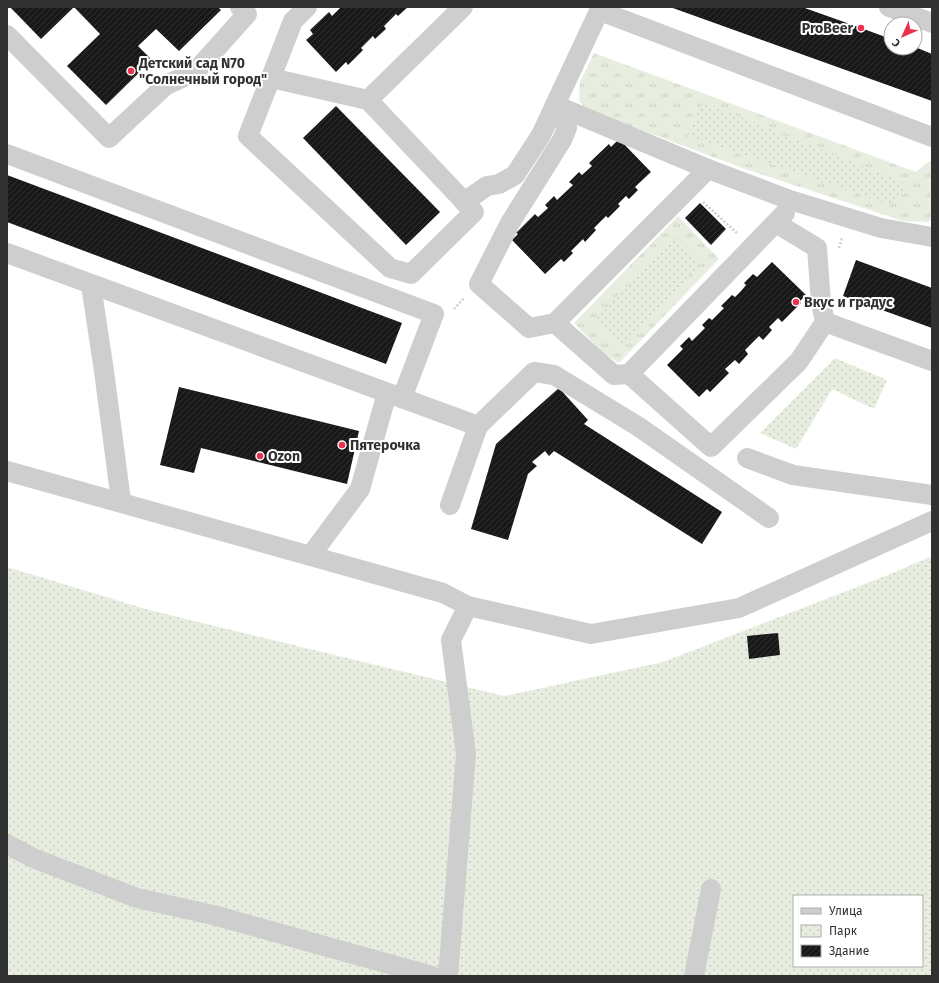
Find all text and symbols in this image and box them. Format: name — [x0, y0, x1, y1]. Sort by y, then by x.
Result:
north arrow — [883, 16, 923, 56]
place label: ProBeer — [802, 20, 853, 37]
marker: ProBeer — [856, 23, 866, 33]
text: С — [889, 35, 903, 50]
place label: Детский сад N70 "Солнечный город" — [138, 55, 267, 88]
marker: Детский сад N70 "Солнечный город" — [126, 66, 136, 76]
place label: Вкус и градус — [804, 294, 893, 311]
marker: Вкус и градус — [791, 297, 801, 307]
place label: Пятерочка — [350, 437, 421, 454]
marker: Пятерочка — [337, 440, 347, 450]
place label: Ozon — [268, 448, 300, 465]
marker: Ozon — [255, 451, 265, 461]
legend — [793, 895, 923, 967]
text: Улица — [829, 904, 863, 918]
text: Парк — [829, 924, 858, 938]
text: Здание — [829, 944, 869, 958]

